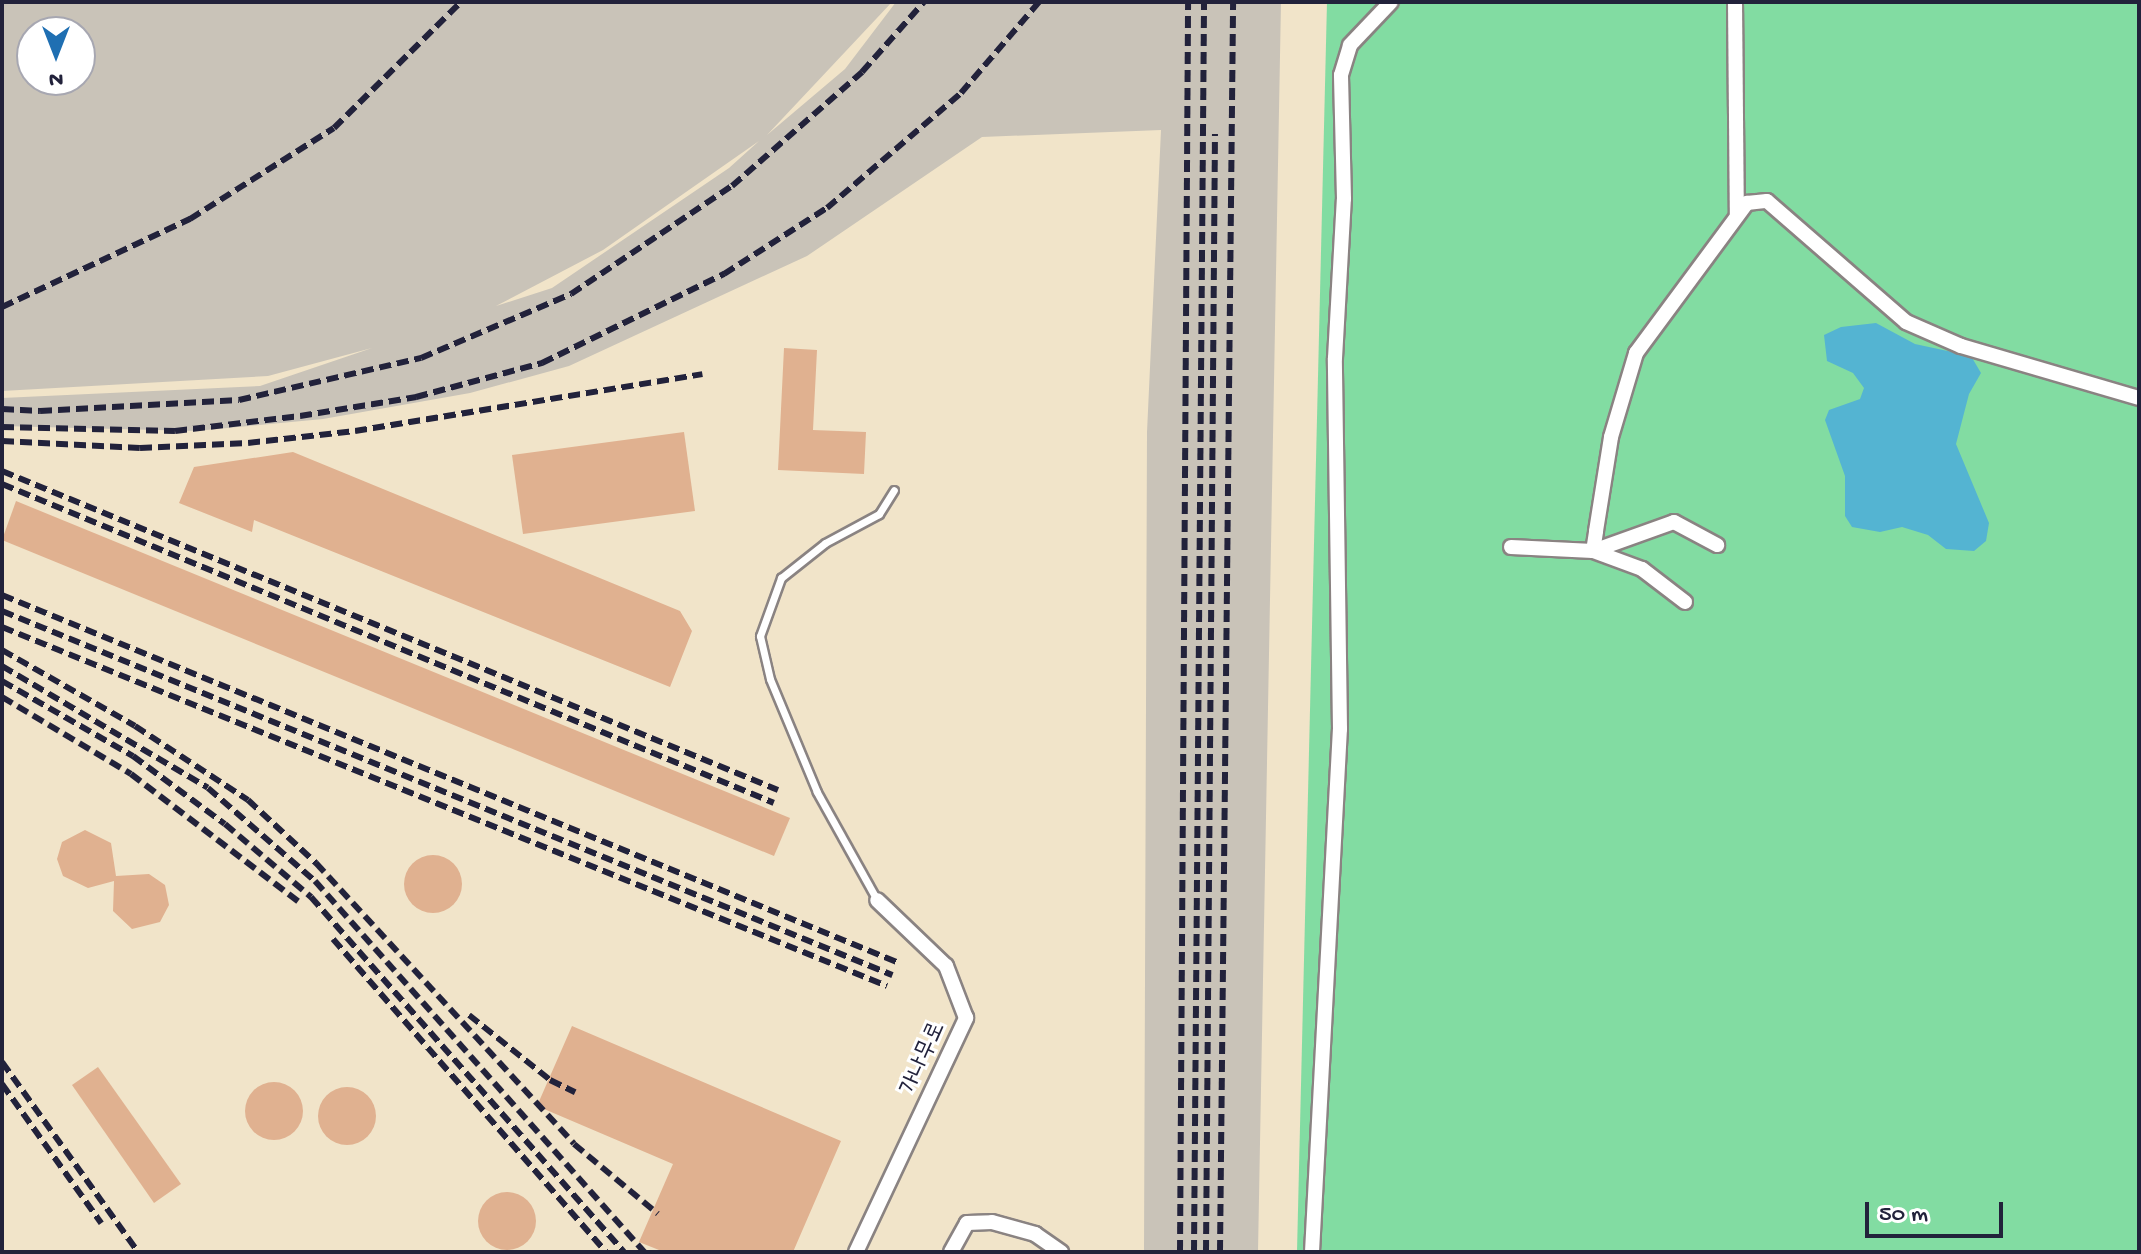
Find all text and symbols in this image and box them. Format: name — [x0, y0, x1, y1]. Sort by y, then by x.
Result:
north arrow — [16, 16, 96, 96]
text: N — [49, 65, 63, 91]
street label: 가나무로 — [895, 1018, 953, 1100]
scale bar — [1869, 1186, 2007, 1236]
text: 50 m — [1879, 1201, 1928, 1230]

